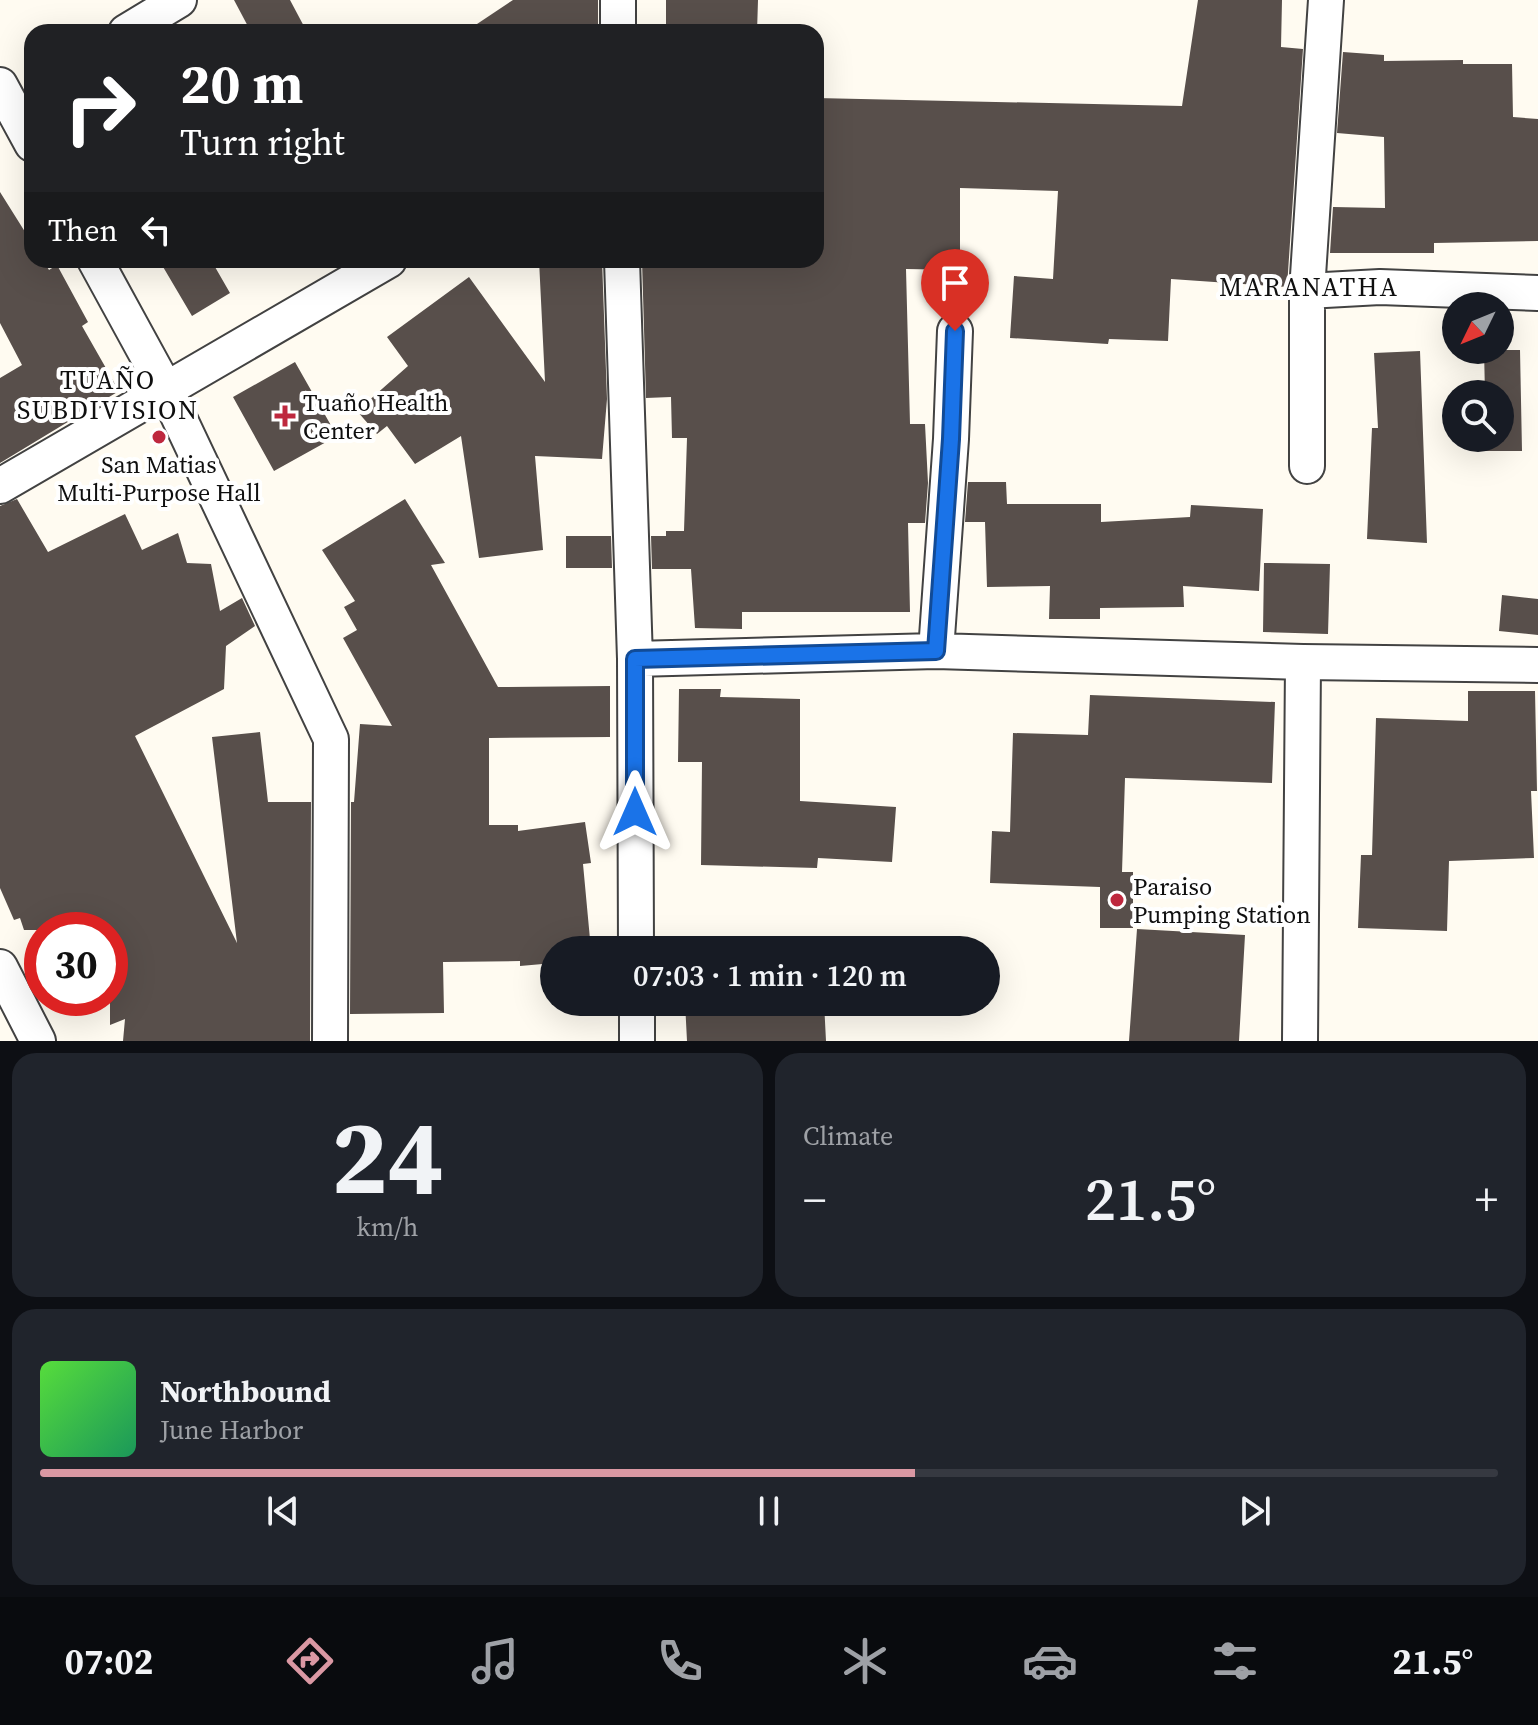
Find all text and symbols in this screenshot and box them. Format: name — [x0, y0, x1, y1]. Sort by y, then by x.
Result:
text: 20 m — [180, 45, 303, 122]
icon: right — [48, 56, 152, 160]
text: Turn right — [180, 118, 345, 167]
icon: left — [134, 208, 178, 252]
text: Then — [48, 210, 118, 251]
pin — [921, 249, 989, 331]
icon: arrive — [933, 261, 977, 305]
district label: MARANATHA — [1219, 269, 1399, 305]
north arrow — [1442, 292, 1514, 364]
map controls — [1442, 292, 1514, 452]
district label: TUAÑO SUBDIVISION — [17, 362, 199, 428]
button: search — [1442, 380, 1514, 452]
place label: Tuaño Health Center — [303, 386, 448, 447]
marker: Tuaño Health Center — [274, 405, 296, 427]
marker: San Matias Multi-Purpose Hall — [150, 428, 168, 446]
place label: San Matias Multi-Purpose Hall — [57, 448, 261, 509]
position arrow — [593, 770, 677, 854]
place label: Paraiso Pumping Station — [1133, 870, 1311, 931]
marker: Paraiso Pumping Station — [1108, 891, 1126, 909]
speed limit sign: 30 — [24, 912, 128, 1016]
text: 07:03 · 1 min · 120 m — [633, 955, 907, 996]
text: 24 — [331, 1085, 444, 1228]
text: Climate — [803, 1118, 893, 1154]
text: 21.5° — [1085, 1158, 1216, 1240]
text: − — [803, 1169, 826, 1230]
text: + — [1475, 1169, 1498, 1230]
text: km/h — [357, 1209, 418, 1245]
text: Northbound — [160, 1371, 331, 1412]
text: June Harbor — [160, 1412, 303, 1448]
icon: previous — [261, 1489, 305, 1533]
icon: pause — [747, 1489, 791, 1533]
icon: next — [1233, 1489, 1277, 1533]
icon: directions — [282, 1633, 338, 1689]
icon: music — [467, 1633, 523, 1689]
icon: phone — [652, 1633, 708, 1689]
icon: climate — [837, 1633, 893, 1689]
icon: car — [1022, 1633, 1078, 1689]
icon: filters — [1207, 1633, 1263, 1689]
text: 07:02 — [64, 1637, 153, 1686]
text: 21.5° — [1392, 1637, 1473, 1686]

